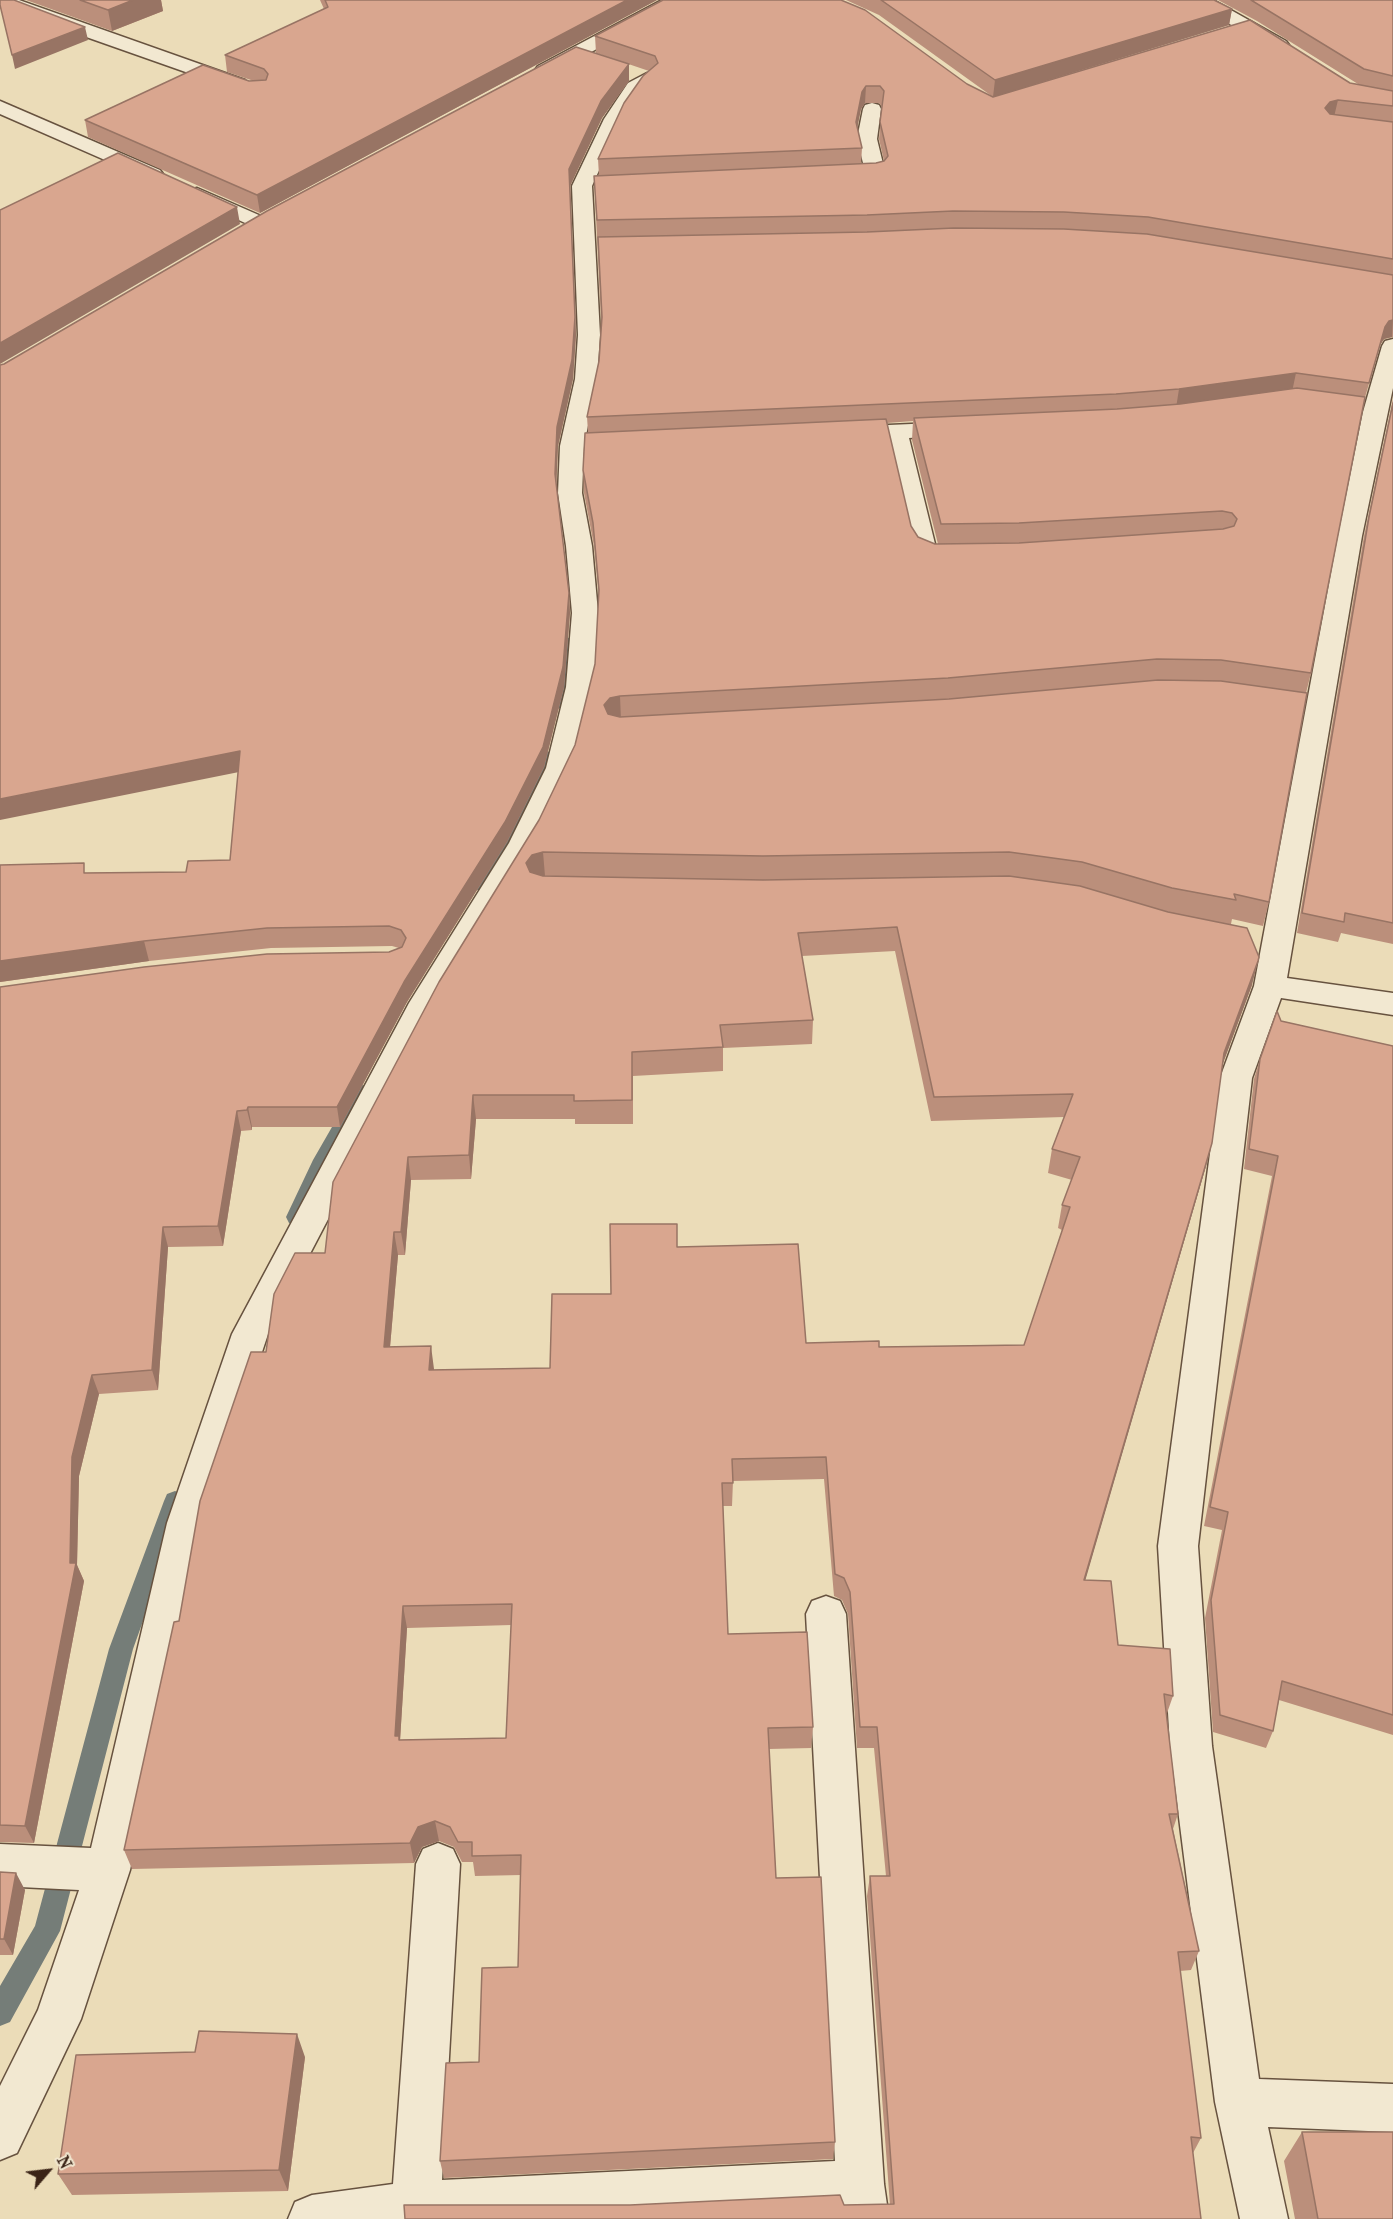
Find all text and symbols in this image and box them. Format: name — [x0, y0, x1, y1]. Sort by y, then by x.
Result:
north arrow — [18, 2141, 78, 2201]
text: N — [53, 2152, 76, 2172]

